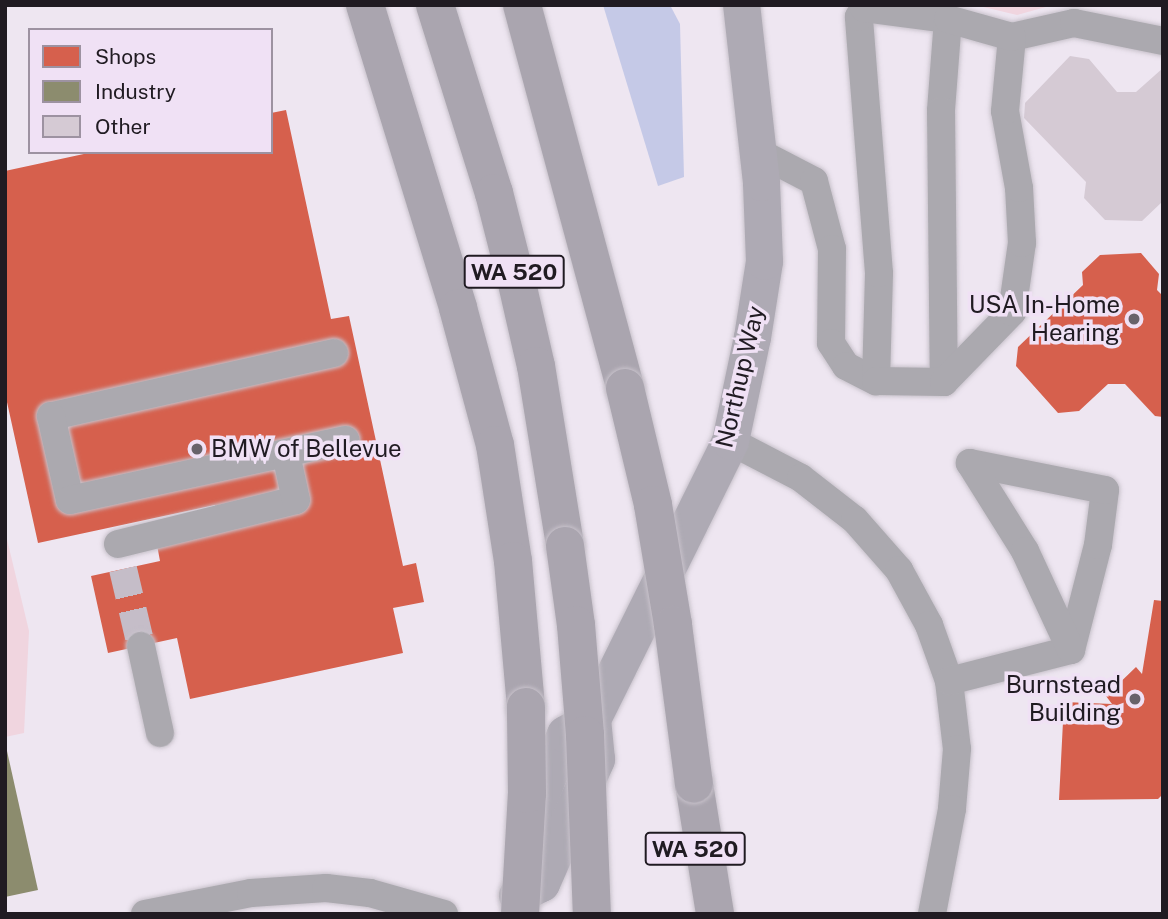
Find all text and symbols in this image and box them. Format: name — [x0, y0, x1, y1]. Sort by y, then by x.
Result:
legend — [28, 28, 273, 154]
text: Shops — [95, 44, 156, 69]
text: Industry — [95, 79, 176, 104]
text: Other — [95, 114, 151, 139]
road number: WA 520 — [463, 252, 565, 292]
place label: USA In-Home Hearing — [969, 291, 1120, 347]
street label: Northup Way — [710, 303, 770, 451]
marker: USA In-Home Hearing — [1126, 311, 1142, 327]
place label: BMW of Bellevue — [211, 435, 402, 463]
marker: BMW of Bellevue — [189, 441, 205, 457]
place label: Burnstead Building — [1006, 671, 1121, 727]
marker: Burnstead Building — [1127, 691, 1143, 707]
road number: WA 520 — [644, 830, 746, 869]

